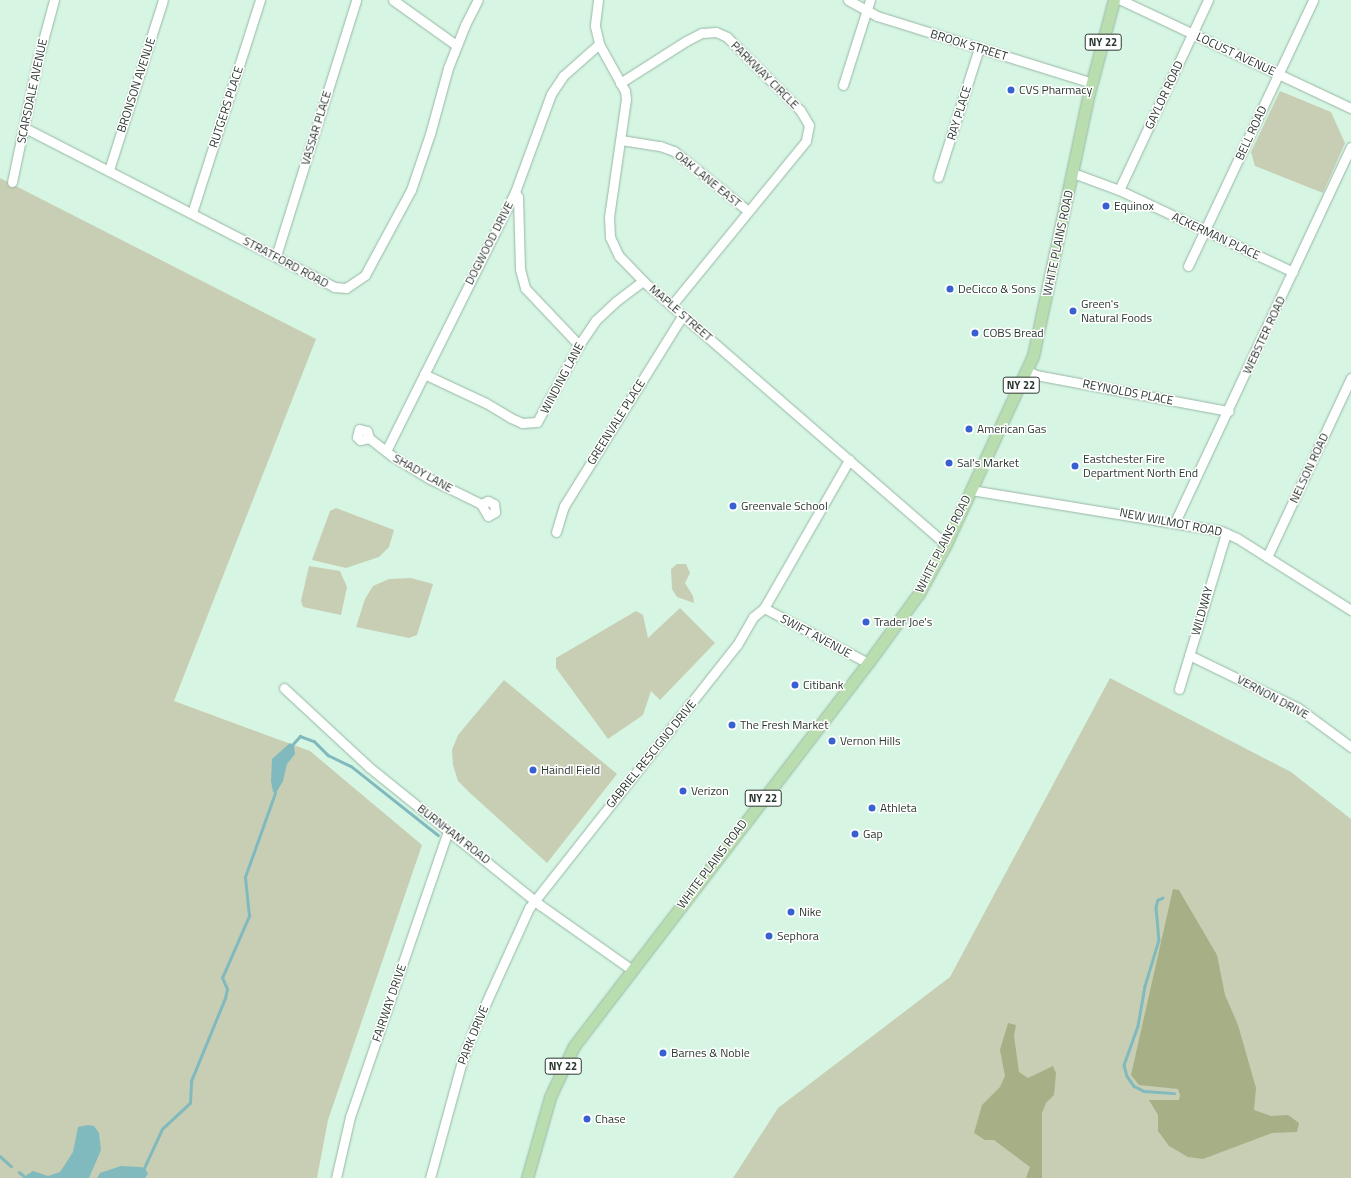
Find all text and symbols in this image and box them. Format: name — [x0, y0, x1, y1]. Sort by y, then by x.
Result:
street label: BROOK STREET — [929, 26, 1009, 64]
street label: LOCUST AVENUE — [1194, 29, 1278, 79]
road number: NY 22 — [1084, 33, 1122, 51]
street label: BRONSON AVENUE — [114, 36, 158, 134]
street label: SCARSDALE AVENUE — [14, 37, 50, 145]
street label: PARKWAY CIRCLE — [728, 38, 802, 112]
street label: GAYLOR ROAD — [1142, 58, 1186, 132]
street label: RUTGERS PLACE — [206, 64, 246, 150]
place label: CVS Pharmacy — [1019, 83, 1092, 97]
street label: RAY PLACE — [944, 84, 974, 142]
marker: CVS Pharmacy — [1006, 85, 1016, 95]
street label: VASSAR PLACE — [298, 89, 334, 167]
street label: BELL ROAD — [1232, 104, 1270, 162]
street label: OAK LANE EAST — [672, 148, 744, 210]
street label: WHITE PLAINS ROAD — [1040, 189, 1076, 297]
street label: DOGWOOD DRIVE — [462, 199, 516, 287]
place label: Equinox — [1114, 199, 1154, 213]
marker: Equinox — [1101, 201, 1111, 211]
street label: ACKERMAN PLACE — [1170, 209, 1262, 263]
street label: STRATFORD ROAD — [241, 233, 331, 291]
street label: MAPLE STREET — [646, 282, 716, 344]
place label: DeCicco & Sons — [958, 282, 1036, 296]
marker: DeCicco & Sons — [945, 284, 955, 294]
street label: WEBSTER ROAD — [1240, 294, 1288, 376]
place label: Green's Natural Foods — [1081, 297, 1152, 325]
marker: Green's Natural Foods — [1068, 306, 1078, 316]
place label: COBS Bread — [983, 326, 1044, 340]
marker: COBS Bread — [970, 328, 980, 338]
street label: WINDING LANE — [537, 340, 587, 416]
road number: NY 22 — [1002, 376, 1040, 394]
street label: REYNOLDS PLACE — [1081, 376, 1175, 408]
street label: GREENVALE PLACE — [584, 377, 648, 467]
place label: American Gas — [977, 422, 1046, 436]
marker: American Gas — [964, 424, 974, 434]
street label: NELSON ROAD — [1286, 431, 1332, 505]
street label: SHADY LANE — [391, 451, 455, 495]
place label: Eastchester Fire Department North End — [1083, 452, 1198, 480]
place label: Sal's Market — [957, 456, 1019, 470]
marker: Sal's Market — [944, 458, 954, 468]
marker: Eastchester Fire Department North End — [1070, 461, 1080, 471]
street label: WHITE PLAINS ROAD — [912, 493, 974, 595]
place label: Greenvale School — [741, 499, 828, 513]
marker: Greenvale School — [728, 501, 738, 511]
street label: NEW WILMOT ROAD — [1119, 505, 1223, 539]
street label: WILDWAY — [1188, 585, 1216, 637]
street label: SWIFT AVENUE — [778, 611, 854, 661]
place label: Trader Joe's — [874, 615, 932, 629]
marker: Trader Joe's — [861, 617, 871, 627]
street label: VERNON DRIVE — [1235, 672, 1311, 722]
place label: Citibank — [803, 678, 844, 692]
marker: Citibank — [790, 680, 800, 690]
street label: GABRIEL RESCIGNO DRIVE — [603, 697, 699, 811]
place label: The Fresh Market — [740, 718, 828, 732]
marker: The Fresh Market — [727, 720, 737, 730]
place label: Vernon Hills — [840, 734, 901, 748]
marker: Vernon Hills — [827, 736, 837, 746]
place label: Haindl Field — [541, 763, 600, 777]
marker: Haindl Field — [528, 765, 538, 775]
place label: Verizon — [691, 784, 729, 798]
marker: Verizon — [678, 786, 688, 796]
road number: NY 22 — [744, 789, 782, 807]
street label: BURNHAM ROAD — [415, 801, 493, 867]
place label: Athleta — [880, 801, 917, 815]
marker: Athleta — [867, 803, 877, 813]
street label: WHITE PLAINS ROAD — [674, 817, 750, 911]
place label: Gap — [863, 827, 883, 841]
marker: Gap — [850, 829, 860, 839]
place label: Nike — [799, 905, 821, 919]
marker: Nike — [786, 907, 796, 917]
place label: Sephora — [777, 929, 819, 943]
marker: Sephora — [764, 931, 774, 941]
street label: FAIRWAY DRIVE — [369, 962, 409, 1044]
street label: PARK DRIVE — [455, 1003, 491, 1067]
place label: Barnes & Noble — [671, 1046, 750, 1060]
marker: Barnes & Noble — [658, 1048, 668, 1058]
road number: NY 22 — [544, 1057, 582, 1075]
place label: Chase — [595, 1112, 626, 1126]
marker: Chase — [582, 1114, 592, 1124]

